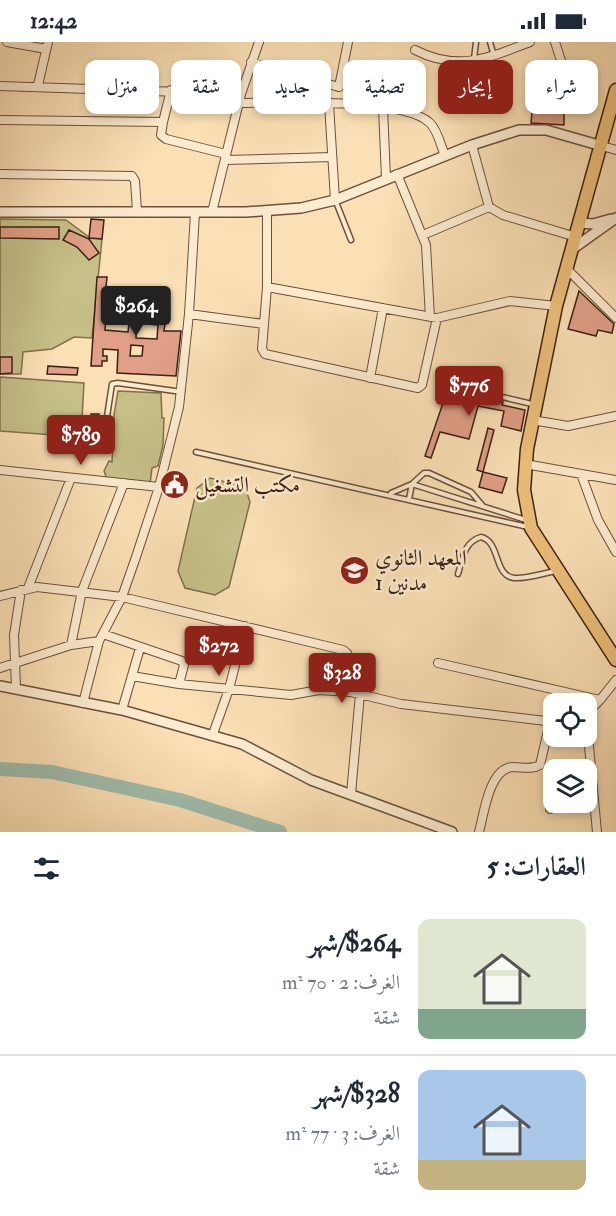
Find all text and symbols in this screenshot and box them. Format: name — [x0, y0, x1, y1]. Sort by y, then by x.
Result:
text: 12:42 — [30, 7, 77, 35]
chip: منزل — [85, 60, 159, 114]
chip: شقة — [171, 60, 241, 114]
chip: جديد — [253, 60, 331, 114]
chip: تصفية — [343, 60, 426, 114]
chip: إيجار — [438, 60, 513, 114]
chip: شراء — [525, 60, 598, 114]
pin: $264 — [100, 286, 172, 337]
text: $264 — [115, 293, 157, 318]
pin: $776 — [433, 366, 505, 417]
text: $776 — [449, 373, 489, 398]
pin: $789 — [45, 415, 117, 466]
text: $789 — [61, 422, 101, 447]
public building icon: مكتب التشغيل — [158, 468, 190, 500]
place label: مكتب التشغيل — [195, 471, 300, 500]
place label: المعهد الثانوي مدنين 1 — [375, 544, 467, 597]
school or university icon: المعهد الثانوي مدنين 1 — [338, 554, 370, 586]
pin: $272 — [183, 626, 255, 677]
text: $272 — [199, 633, 239, 658]
pin: $328 — [306, 653, 378, 704]
text: $328 — [323, 660, 361, 685]
map controls — [543, 693, 597, 813]
button: locate — [543, 693, 597, 747]
button: layers — [543, 759, 597, 813]
text: العقارات: 5 — [487, 851, 586, 883]
icon: filters — [30, 852, 63, 885]
text: $264/شهر — [308, 927, 400, 959]
icon: home — [466, 943, 538, 1015]
text: الغرف: 2 · 70 m² — [282, 970, 400, 995]
text: شقة — [374, 1005, 400, 1030]
text: $328/شهر — [313, 1078, 400, 1110]
icon: home — [466, 1094, 538, 1166]
text: الغرف: 3 · 77 m² — [285, 1121, 400, 1146]
text: شقة — [374, 1156, 400, 1181]

